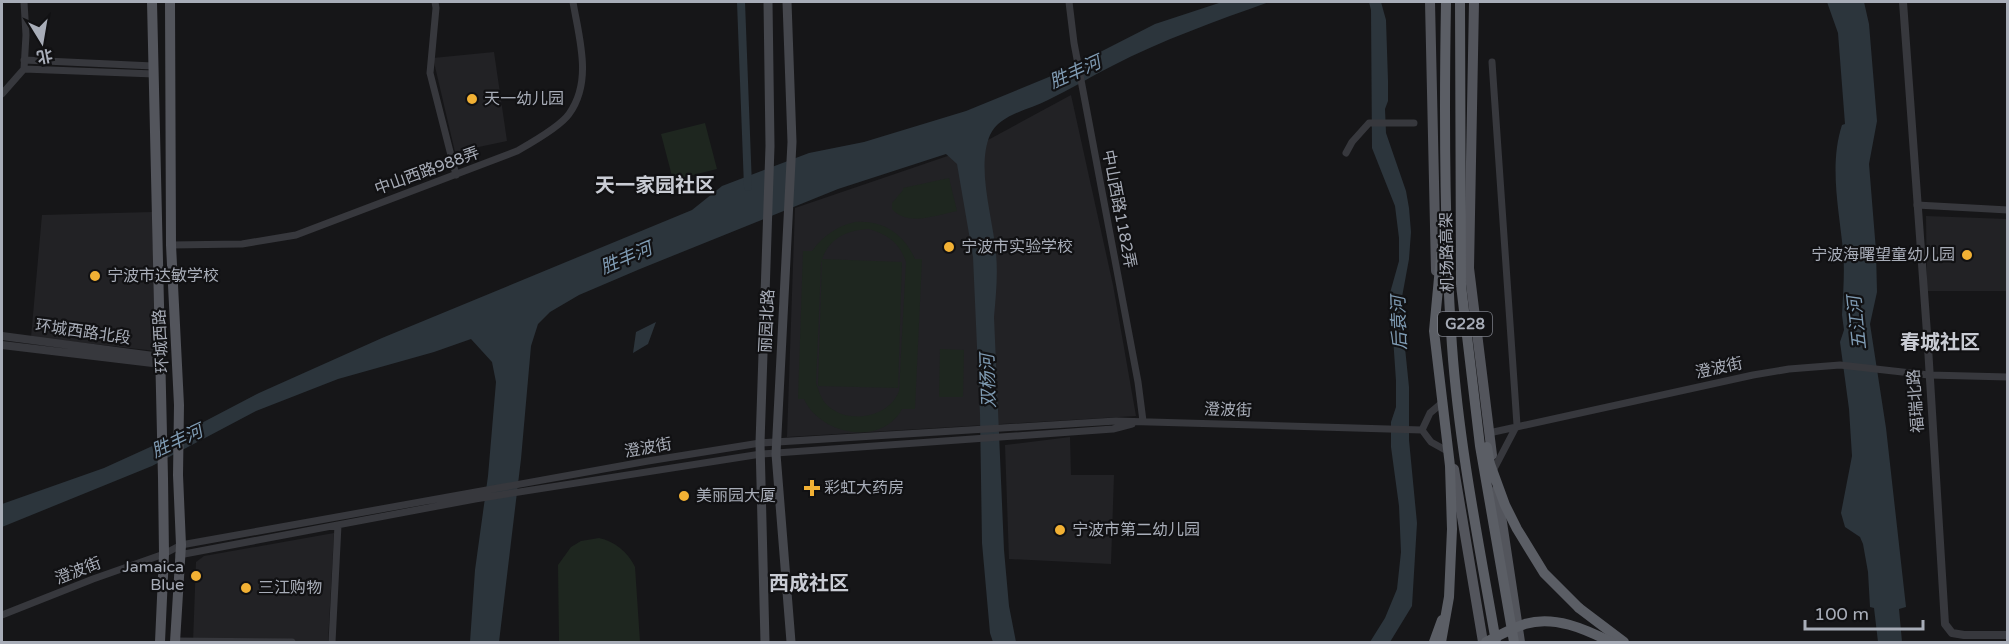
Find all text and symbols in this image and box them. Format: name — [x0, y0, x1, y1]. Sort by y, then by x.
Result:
north arrow — [12, 12, 72, 72]
text: 北 — [35, 44, 54, 67]
water label: 胜丰河 — [1046, 50, 1107, 93]
place label: 天一幼儿园 — [484, 89, 564, 109]
marker: 天一幼儿园 — [465, 92, 479, 106]
street label: 中山西路988弄 — [372, 143, 482, 199]
street label: 中山西路1182弄 — [1098, 148, 1140, 270]
district label: 天一家园社区 — [595, 174, 715, 198]
street label: 机场路高架 — [1436, 212, 1458, 292]
water label: 胜丰河 — [597, 236, 658, 279]
place label: 宁波市实验学校 — [961, 237, 1073, 257]
marker: 宁波市实验学校 — [942, 240, 956, 254]
place label: 宁波海曙望童幼儿园 — [1811, 245, 1955, 265]
marker: 宁波海曙望童幼儿园 — [1960, 248, 1974, 262]
place label: 宁波市达敏学校 — [107, 266, 219, 286]
marker: 宁波市达敏学校 — [88, 269, 102, 283]
street label: 丽园北路 — [755, 289, 779, 353]
water label: 五江河 — [1843, 292, 1871, 351]
water label: 后袁河 — [1387, 293, 1411, 350]
street label: 环城西路 — [149, 309, 173, 373]
road number: G228 — [1438, 312, 1492, 336]
street label: 环城西路北段 — [34, 315, 132, 349]
district label: 春城社区 — [1900, 331, 1980, 355]
water label: 双杨河 — [976, 351, 1000, 408]
street label: 澄波街 — [1693, 353, 1745, 383]
street label: 福瑞北路 — [1904, 368, 1928, 434]
street label: 澄波街 — [1204, 399, 1252, 421]
water label: 胜丰河 — [148, 418, 209, 462]
street label: 澄波街 — [623, 434, 673, 462]
place label: 彩虹大药房 — [824, 478, 904, 498]
marker: 彩虹大药房 — [805, 481, 819, 495]
place label: 美丽园大厦 — [696, 486, 776, 506]
marker: 美丽园大厦 — [677, 489, 691, 503]
place label: 宁波市第二幼儿园 — [1072, 520, 1200, 540]
marker: 宁波市第二幼儿园 — [1053, 523, 1067, 537]
street label: 澄波街 — [52, 553, 104, 589]
place label: Jamaica Blue — [122, 557, 184, 595]
marker: Jamaica Blue — [189, 569, 203, 583]
district label: 西成社区 — [769, 572, 849, 596]
place label: 三江购物 — [258, 578, 322, 598]
marker: 三江购物 — [239, 581, 253, 595]
scale bar — [1805, 593, 1924, 631]
text: 100 m — [1814, 603, 1869, 625]

